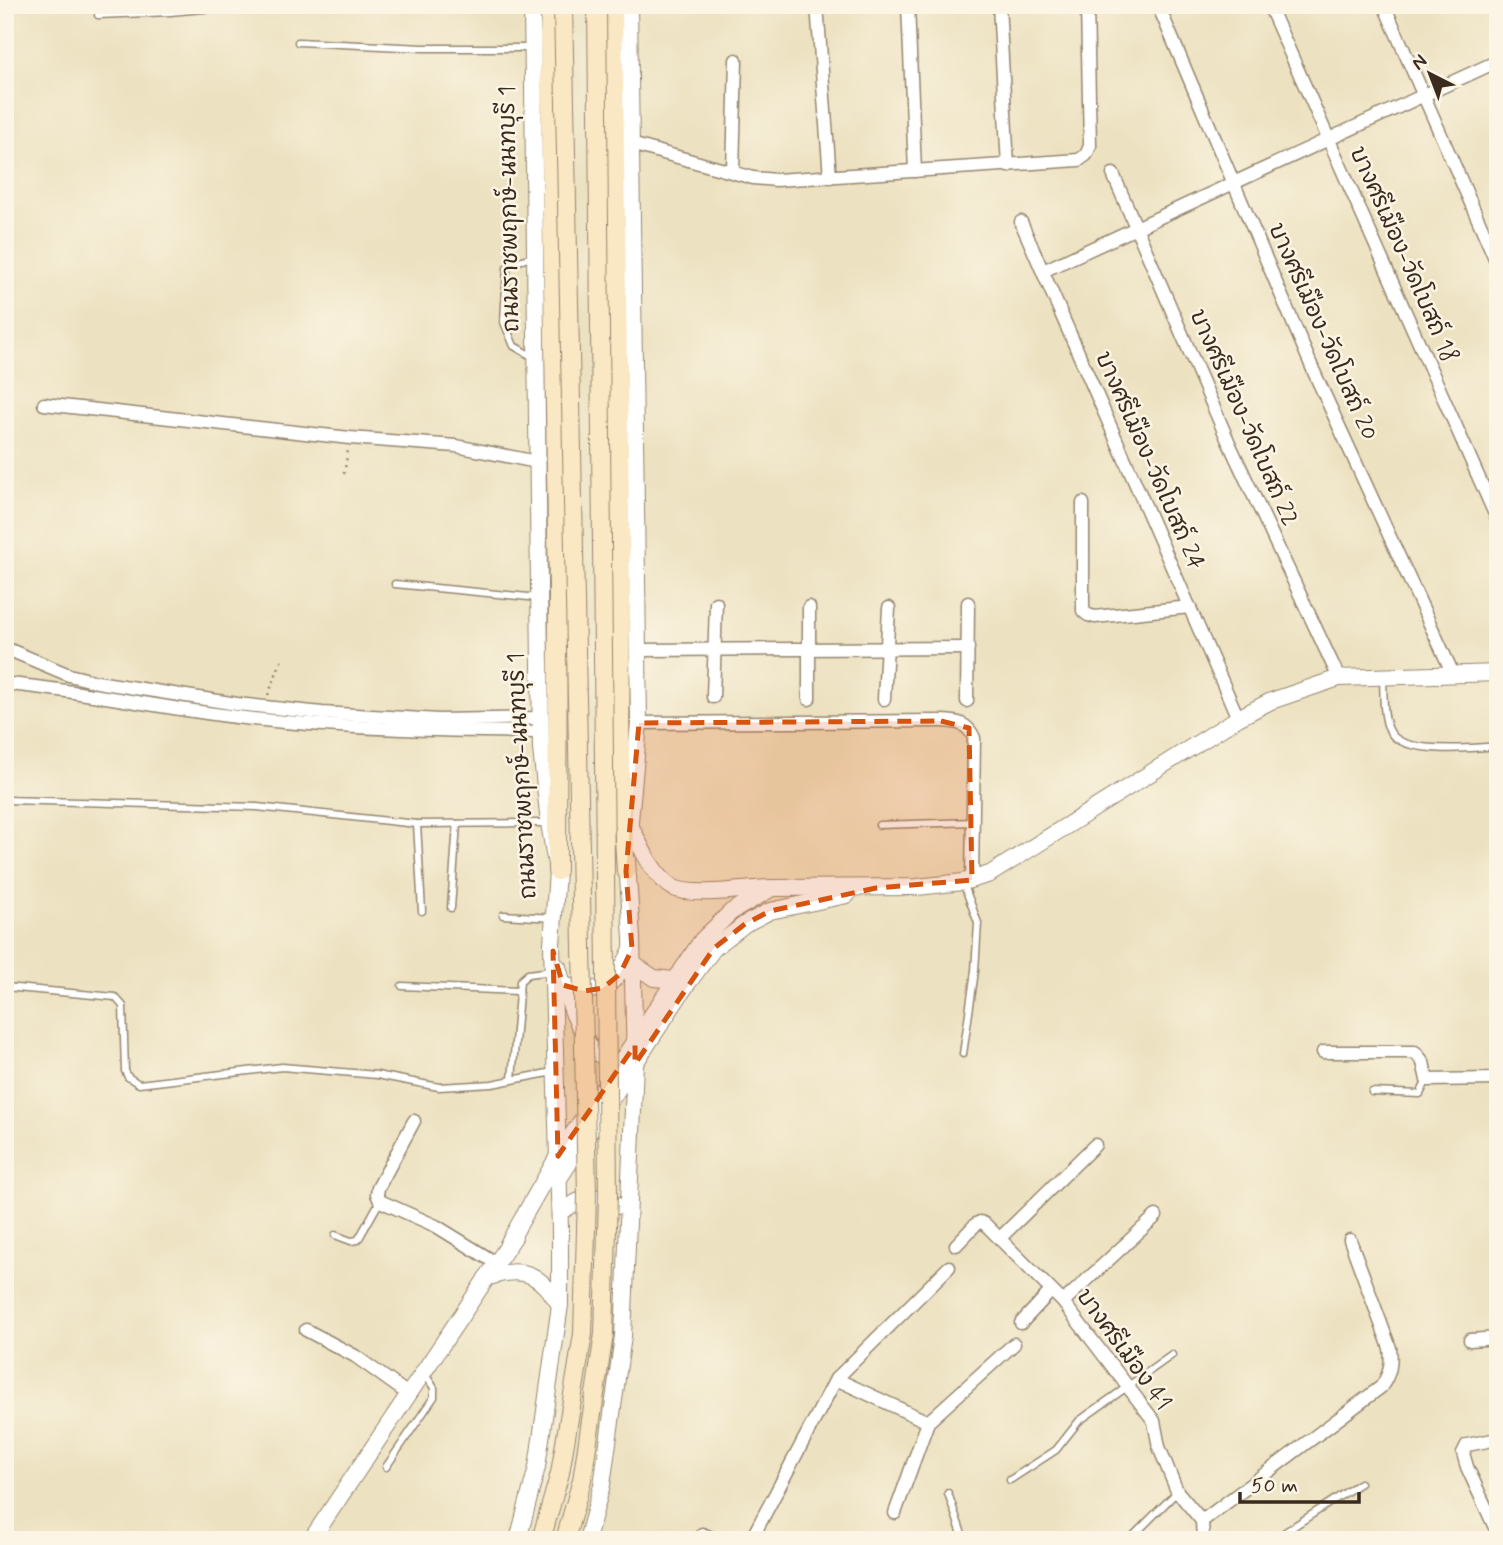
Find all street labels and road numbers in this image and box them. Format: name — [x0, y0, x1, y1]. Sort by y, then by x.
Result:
street label: ถนนราชพฤกษ์-นนทบุรี 1 — [490, 85, 528, 333]
street label: บางศรีเมือง-วัดโบสถ์ 18 — [1342, 141, 1467, 368]
street label: บางศรีเมือง-วัดโบสถ์ 20 — [1261, 217, 1386, 445]
street label: บางศรีเมือง-วัดโบสถ์ 22 — [1182, 304, 1307, 531]
street label: บางศรีเมือง-วัดโบสถ์ 24 — [1087, 346, 1213, 575]
street label: ถนนราชพฤกษ์-นนทบุรี 1 — [499, 652, 545, 900]
street label: บางศรีเมือง 41 — [1069, 1282, 1179, 1417]

